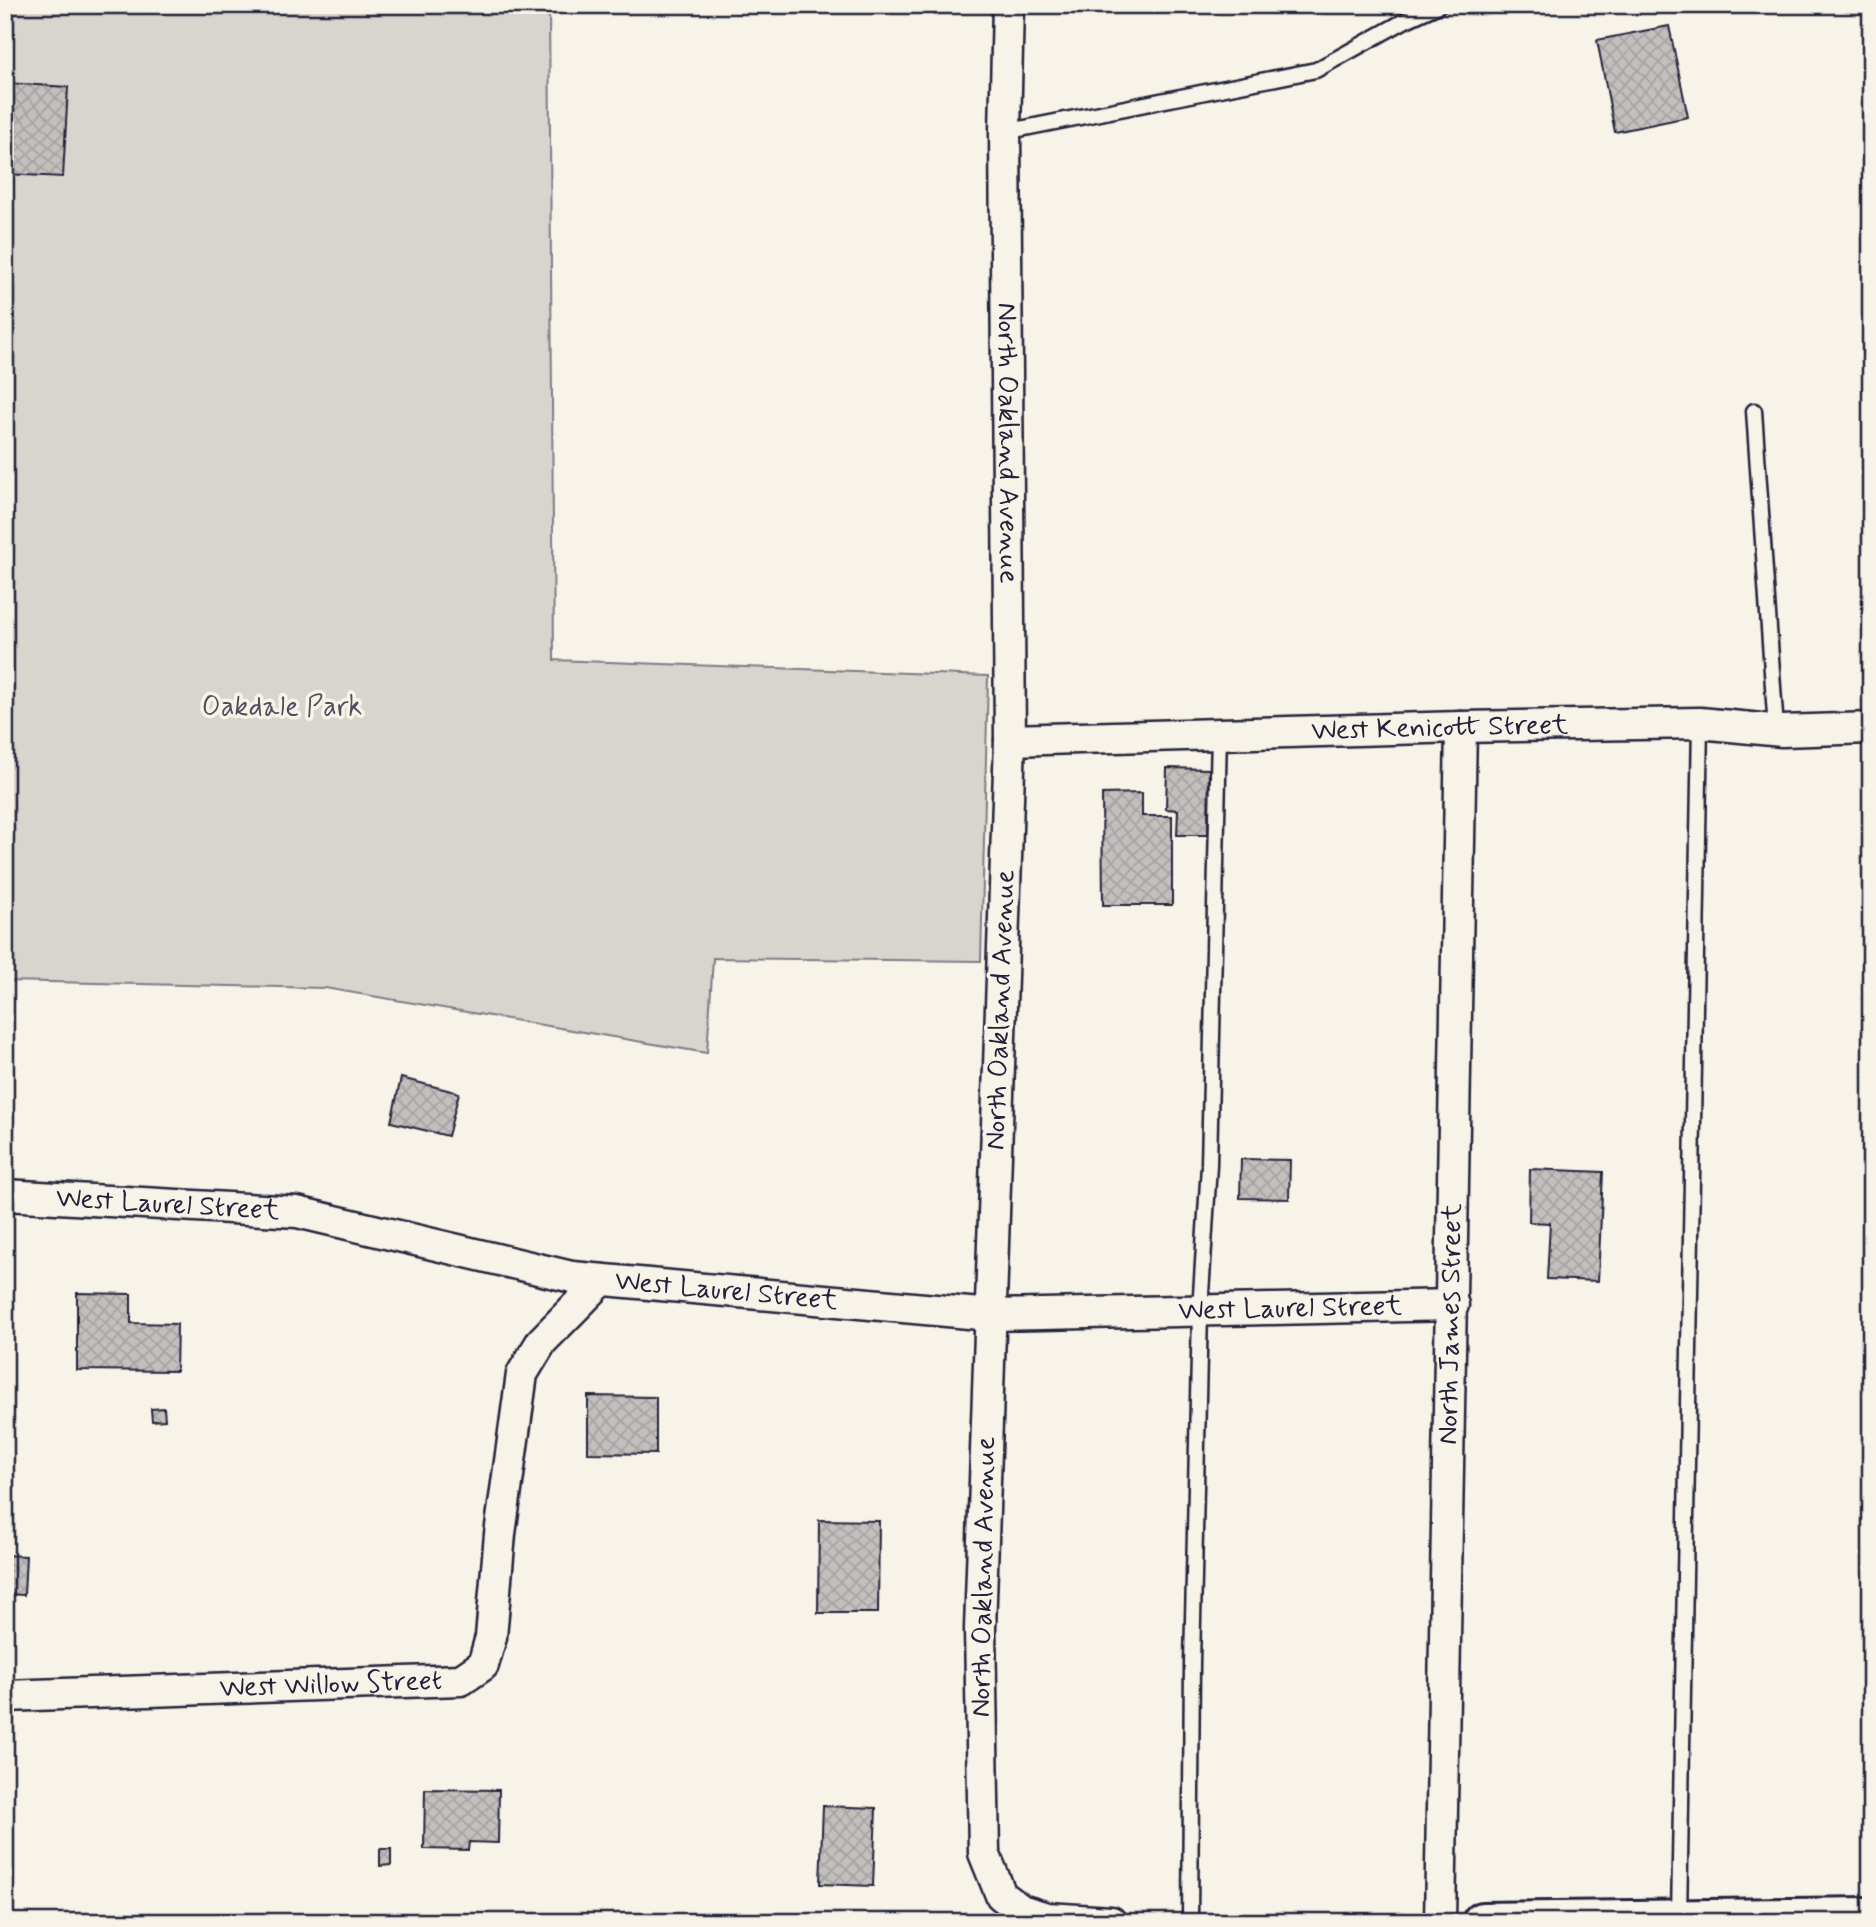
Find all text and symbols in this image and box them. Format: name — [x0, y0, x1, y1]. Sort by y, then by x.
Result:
street label: North Oakland Avenue — [988, 302, 1027, 584]
park label: Oakdale Park — [202, 689, 362, 726]
street label: West Kenicott Street — [1311, 707, 1569, 750]
street label: North Oakland Avenue — [978, 869, 1024, 1151]
street label: West Laurel Street — [55, 1180, 281, 1229]
street label: North James Street — [1430, 1203, 1471, 1445]
street label: West Laurel Street — [613, 1262, 840, 1320]
street label: West Laurel Street — [1178, 1288, 1403, 1329]
street label: North Oakland Avenue — [963, 1436, 1005, 1718]
street label: West Willow Street — [219, 1662, 443, 1707]

